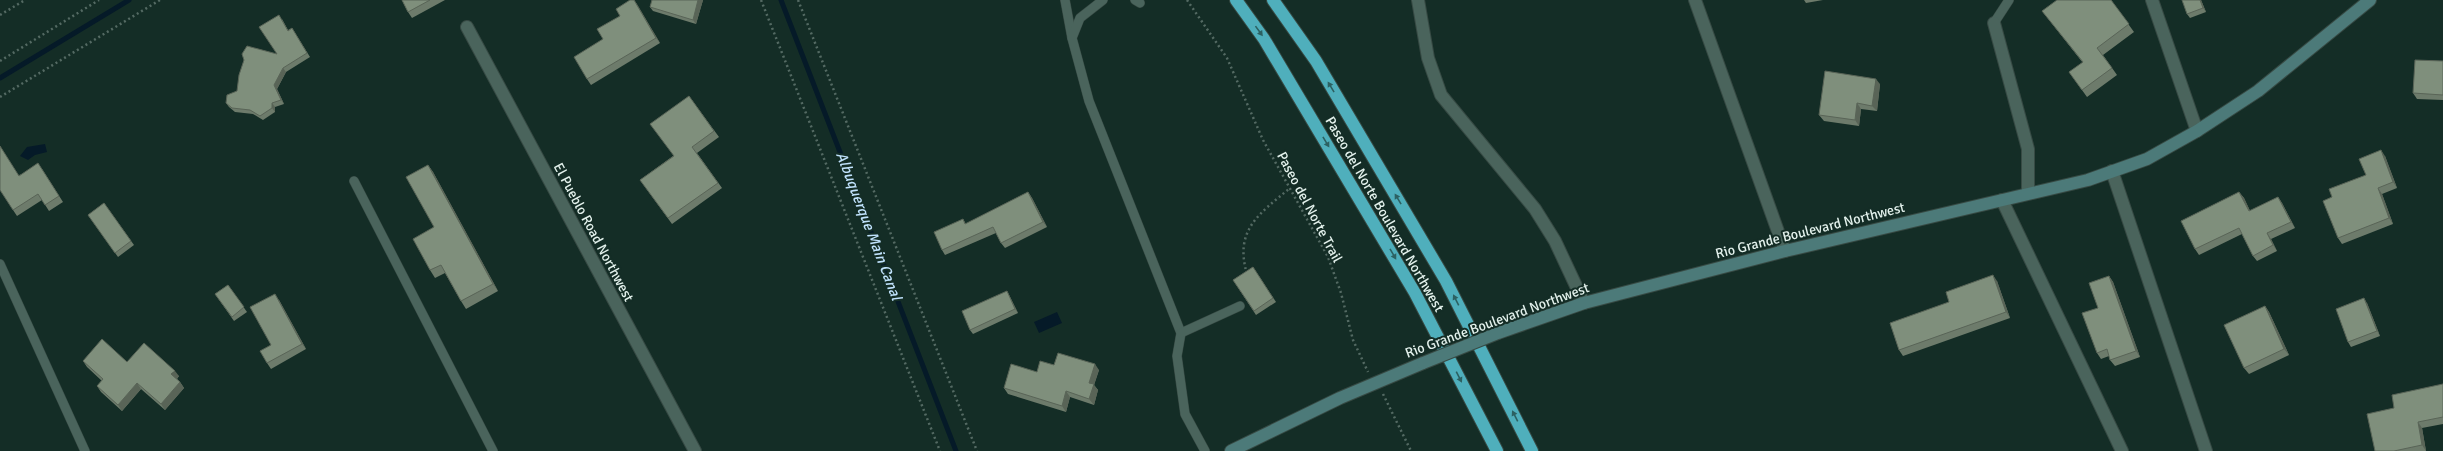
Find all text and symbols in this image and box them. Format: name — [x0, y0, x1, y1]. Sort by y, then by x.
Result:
one-way arrow — [1255, 26, 1263, 37]
one-way arrow — [1328, 81, 1335, 93]
street label: Paseo del Norte Boulevard Northwest — [1322, 114, 1448, 315]
one-way arrow — [1323, 136, 1330, 148]
water label: Albuquerque Main Canal — [832, 149, 906, 304]
street label: Paseo del Norte Trail — [1273, 149, 1346, 266]
street label: El Pueblo Road Northwest — [550, 160, 637, 305]
one-way arrow — [1394, 193, 1401, 205]
street label: Rio Grande Boulevard Northwest — [1714, 199, 1907, 262]
one-way arrow — [1389, 248, 1396, 260]
street label: Rio Grande Boulevard Northwest — [1403, 279, 1592, 362]
one-way arrow — [1453, 295, 1459, 306]
one-way arrow — [1456, 372, 1462, 383]
one-way arrow — [1511, 410, 1518, 422]

